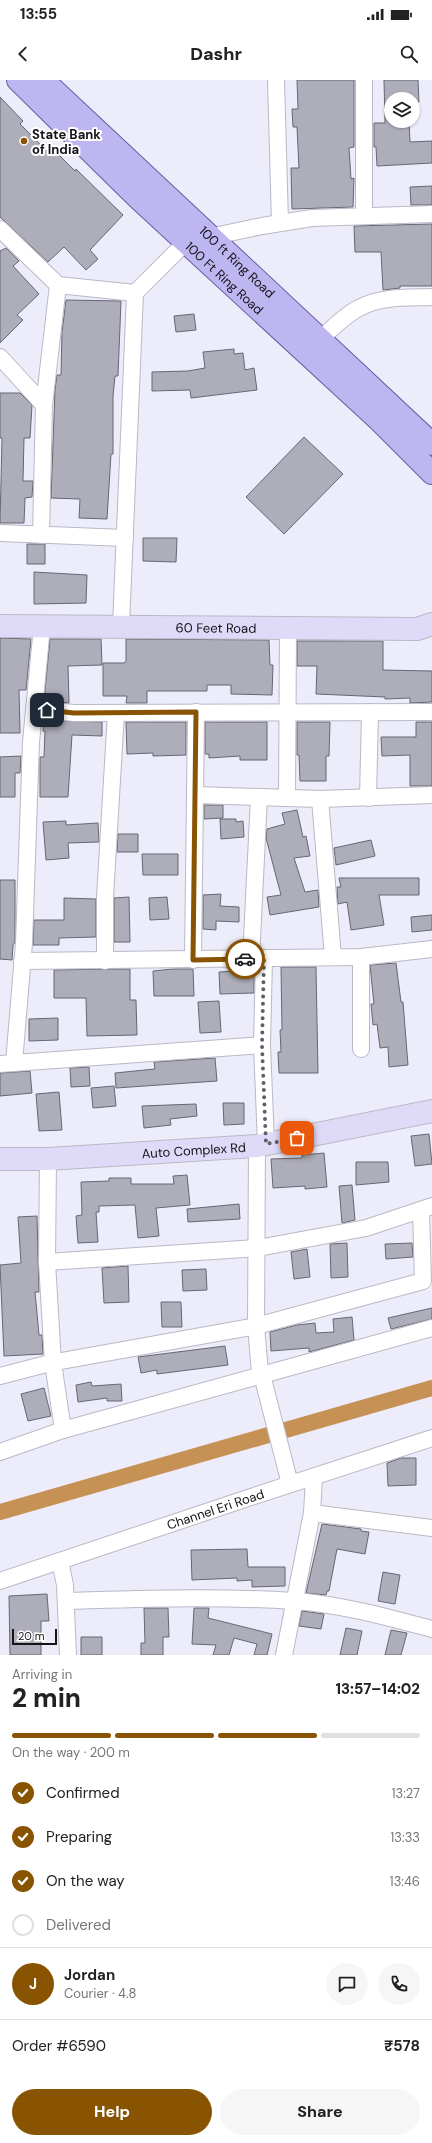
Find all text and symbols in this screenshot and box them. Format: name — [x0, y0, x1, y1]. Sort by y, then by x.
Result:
text: 13:55 — [20, 4, 57, 24]
text: Dashr — [190, 42, 242, 66]
icon: back — [12, 43, 34, 65]
icon: search — [398, 43, 420, 65]
map controls — [384, 92, 420, 128]
button: layers — [384, 92, 420, 128]
place label: State Bank of India — [32, 126, 101, 158]
marker: State Bank of India — [19, 136, 29, 146]
street label: 100 ft Ring Road — [195, 223, 278, 302]
street label: 100 Ft Ring Road — [182, 238, 267, 318]
street label: 60 Feet Road — [176, 619, 256, 637]
pin — [30, 693, 64, 727]
icon: home — [36, 699, 58, 721]
courier — [225, 939, 265, 979]
icon: car — [234, 948, 256, 970]
pin — [280, 1121, 314, 1155]
icon: bag — [286, 1127, 308, 1149]
street label: Auto Complex Rd — [141, 1139, 246, 1162]
street label: Channel Eri Road — [165, 1485, 266, 1534]
scale bar — [12, 1627, 57, 1646]
text: 20 m — [18, 1629, 44, 1643]
text: Arriving in — [12, 1666, 72, 1683]
text: 13:57–14:02 — [335, 1679, 420, 1699]
text: 2 min — [12, 1681, 81, 1715]
text: On the way · 200 m — [12, 1744, 130, 1761]
icon: check — [12, 1782, 34, 1804]
text: Confirmed — [46, 1783, 120, 1803]
text: 13:27 — [391, 1785, 420, 1802]
icon: check — [12, 1826, 34, 1848]
text: Preparing — [46, 1827, 112, 1847]
text: 13:33 — [390, 1829, 420, 1846]
icon: check — [12, 1870, 34, 1892]
text: On the way — [46, 1871, 125, 1891]
text: 13:46 — [390, 1873, 420, 1890]
text: Delivered — [46, 1915, 111, 1935]
button: chat — [326, 1963, 368, 2005]
button: phone — [378, 1963, 420, 2005]
text: Jordan — [64, 1965, 115, 1985]
text: J — [29, 1974, 37, 1994]
text: Courier · 4.8 — [64, 1985, 136, 2002]
text: Order #6590 — [12, 2036, 106, 2056]
text: ₹578 — [384, 2036, 420, 2056]
button: Help — [12, 2089, 212, 2135]
button: Share — [220, 2089, 420, 2135]

